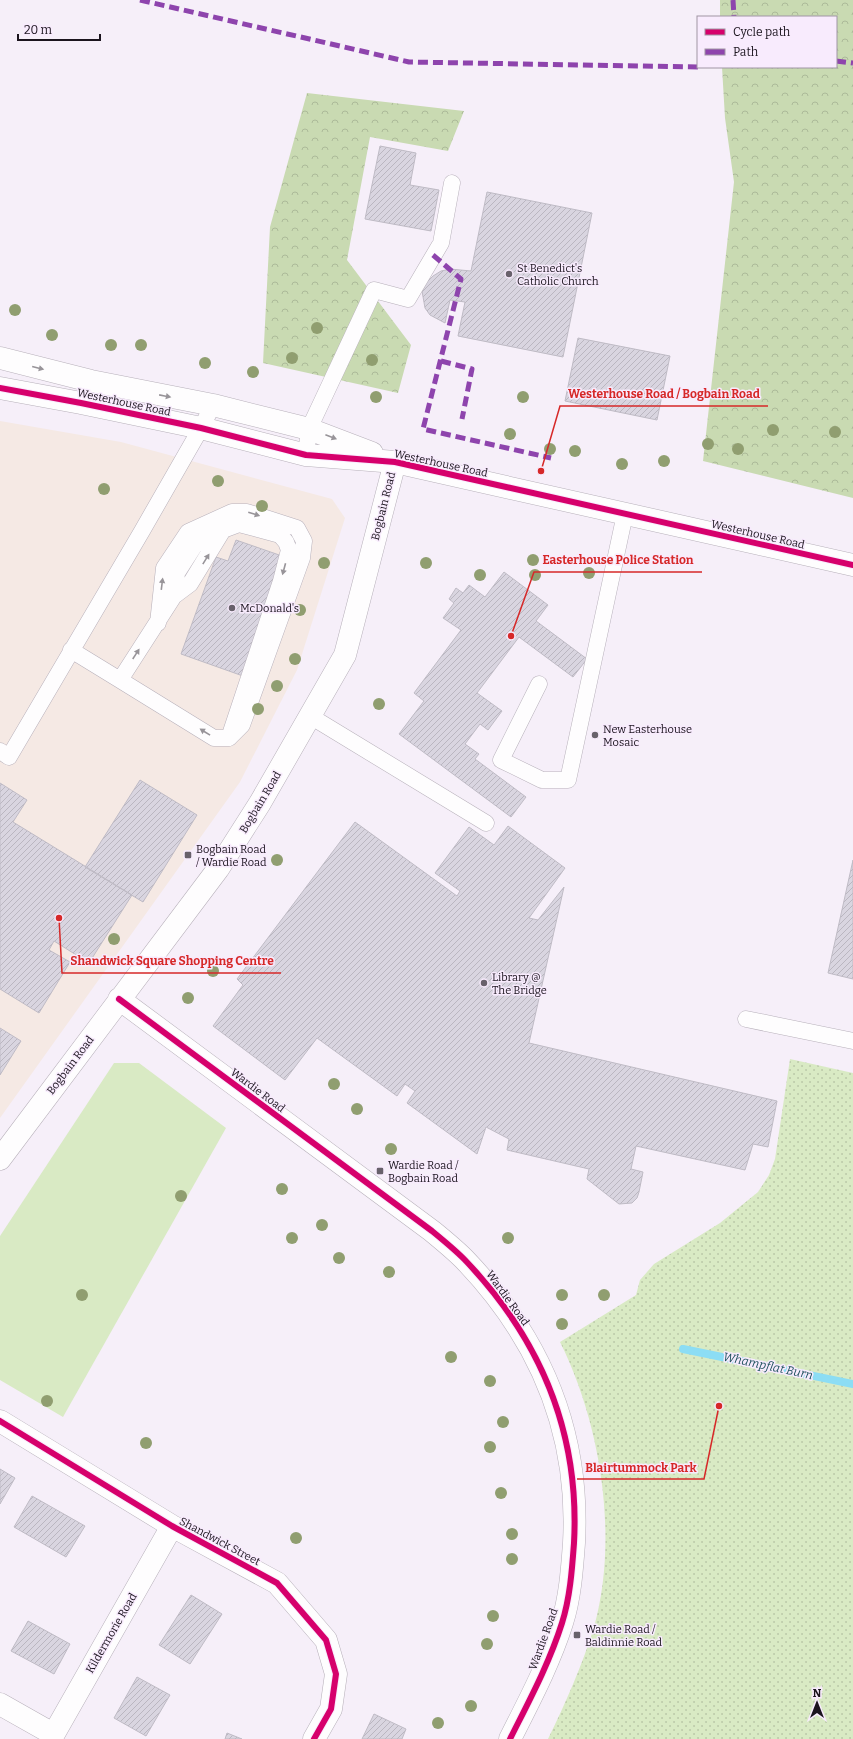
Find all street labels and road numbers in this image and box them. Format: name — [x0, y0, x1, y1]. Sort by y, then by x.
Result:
street label: Westerhouse Road — [76, 386, 172, 419]
street label: Westerhouse Road — [393, 447, 489, 480]
street label: Bogbain Road — [369, 470, 398, 542]
street label: Westerhouse Road — [710, 517, 806, 552]
street label: Bogbain Road — [237, 769, 284, 836]
street label: Bogbain Road — [44, 1033, 97, 1097]
street label: Wardie Road — [228, 1066, 288, 1115]
street label: Wardie Road — [483, 1268, 532, 1329]
street label: Shandwick Street — [177, 1515, 262, 1568]
street label: Kildermorie Road — [83, 1591, 140, 1676]
street label: Wardie Road — [526, 1606, 561, 1672]

